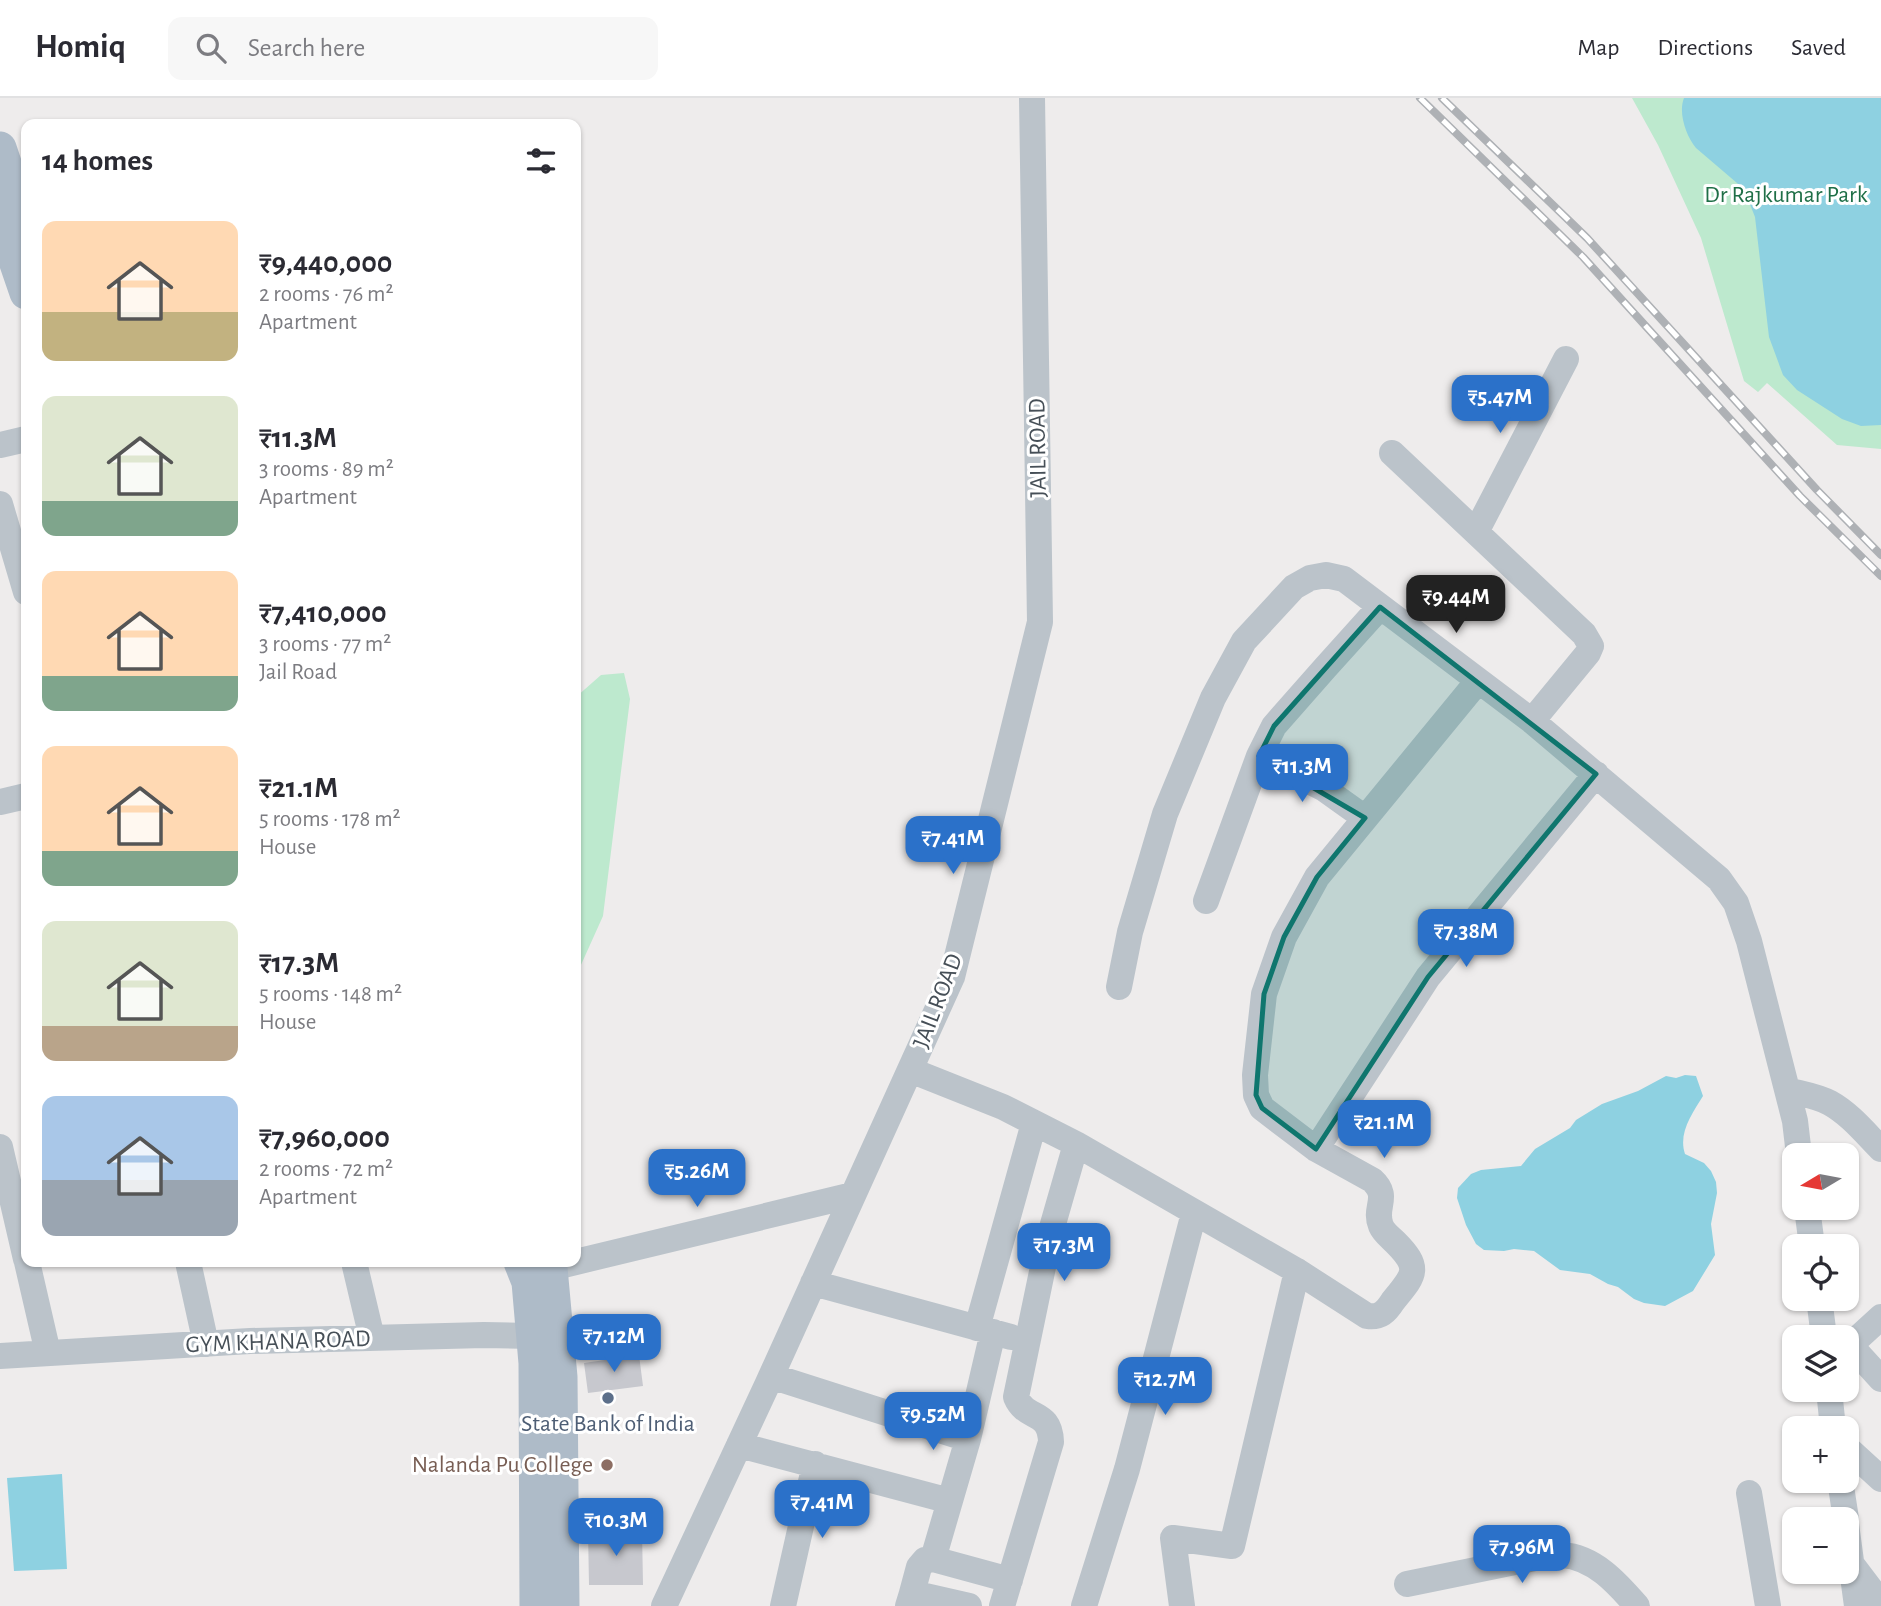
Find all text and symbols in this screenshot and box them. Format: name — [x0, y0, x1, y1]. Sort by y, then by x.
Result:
search box — [168, 17, 658, 80]
icon: search — [192, 29, 230, 67]
text: Homiq — [35, 31, 126, 64]
text: Search here — [248, 35, 365, 61]
text: Map — [1577, 36, 1619, 60]
text: Directions — [1657, 36, 1753, 60]
text: Saved — [1791, 36, 1846, 60]
icon: filters — [522, 142, 560, 180]
text: 14 homes — [42, 146, 153, 176]
park label: Dr Rajkumar Park — [1704, 183, 1868, 207]
text: ₹9,440,000 — [259, 248, 393, 278]
icon: home — [98, 249, 182, 333]
text: 2 rooms · 76 m² — [259, 283, 393, 306]
text: Apartment — [259, 311, 357, 334]
pin: ₹5.47M — [1443, 376, 1557, 435]
text: ₹5.47M — [1468, 386, 1532, 409]
street label: JAIL ROAD — [1025, 398, 1051, 498]
text: ₹11.3M — [259, 423, 337, 453]
icon: home — [98, 424, 182, 508]
text: 3 rooms · 89 m² — [259, 458, 394, 481]
text: Apartment — [259, 486, 357, 509]
pin: ₹9.44M — [1399, 575, 1513, 635]
text: ₹9.44M — [1422, 586, 1490, 609]
text: ₹7,410,000 — [259, 598, 387, 628]
icon: home — [98, 599, 182, 683]
text: 3 rooms · 77 m² — [259, 633, 391, 656]
text: Jail Road — [259, 661, 337, 684]
pin: ₹11.3M — [1245, 744, 1359, 804]
text: ₹11.3M — [1272, 755, 1332, 778]
text: ₹21.1M — [259, 773, 338, 803]
icon: home — [98, 774, 182, 858]
text: 5 rooms · 178 m² — [259, 808, 401, 831]
pin: ₹7.41M — [896, 816, 1010, 876]
text: ₹7.41M — [921, 827, 985, 850]
text: House — [259, 836, 316, 859]
pin: ₹7.38M — [1409, 910, 1523, 969]
text: ₹7.38M — [1434, 920, 1498, 943]
text: ₹17.3M — [259, 948, 339, 978]
icon: home — [98, 949, 182, 1033]
street label: JAIL ROAD — [909, 950, 967, 1052]
text: 5 rooms · 148 m² — [259, 983, 402, 1006]
text: House — [259, 1011, 316, 1034]
pin: ₹21.1M — [1327, 1100, 1441, 1160]
text: ₹21.1M — [1354, 1111, 1414, 1134]
text: ₹7,960,000 — [259, 1123, 390, 1153]
icon: home — [98, 1124, 182, 1208]
north arrow — [1782, 1143, 1858, 1220]
map controls — [1782, 1143, 1859, 1584]
pin: ₹5.26M — [640, 1150, 754, 1209]
text: 2 rooms · 72 m² — [259, 1158, 393, 1181]
text: ₹5.26M — [664, 1160, 730, 1183]
text: Apartment — [259, 1186, 357, 1209]
pin: ₹17.3M — [1007, 1224, 1121, 1283]
text: ₹17.3M — [1033, 1234, 1095, 1257]
button: locate — [1782, 1234, 1859, 1311]
pin: ₹7.12M — [557, 1314, 671, 1374]
text: ₹7.12M — [583, 1325, 645, 1348]
button: layers — [1782, 1325, 1859, 1402]
street label: GYM KHANA ROAD — [185, 1327, 371, 1357]
pin: ₹12.7M — [1108, 1358, 1222, 1417]
text: ₹12.7M — [1134, 1368, 1196, 1391]
marker: State Bank of India — [600, 1390, 616, 1406]
pin: ₹9.52M — [876, 1392, 990, 1452]
text: ₹9.52M — [900, 1403, 966, 1426]
place label: State Bank of India — [521, 1412, 695, 1436]
button: + — [1782, 1416, 1859, 1493]
place label: Nalanda Pu College — [412, 1453, 593, 1477]
marker: Nalanda Pu College — [599, 1457, 615, 1473]
pin: ₹7.41M — [765, 1480, 879, 1540]
text: ₹7.41M — [790, 1491, 854, 1514]
pin: ₹10.3M — [559, 1498, 673, 1558]
button: − — [1782, 1507, 1859, 1584]
text: ₹10.3M — [584, 1509, 648, 1532]
pin: ₹7.96M — [1465, 1526, 1579, 1585]
text: ₹7.96M — [1489, 1536, 1555, 1559]

